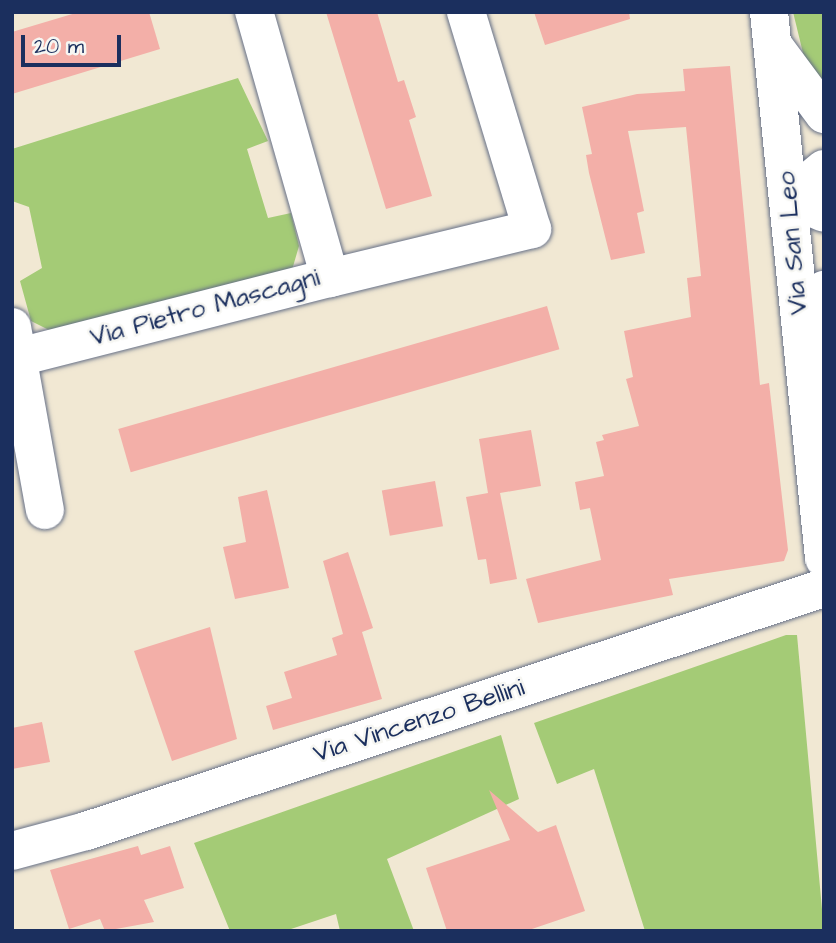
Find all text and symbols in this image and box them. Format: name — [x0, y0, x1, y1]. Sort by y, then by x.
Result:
scale bar — [24, 21, 124, 65]
text: 20 m — [34, 32, 84, 61]
street label: Via San Leo — [771, 170, 815, 316]
street label: Via Pietro Mascagni — [87, 262, 323, 354]
street label: Via Vincenzo Bellini — [309, 672, 529, 770]

